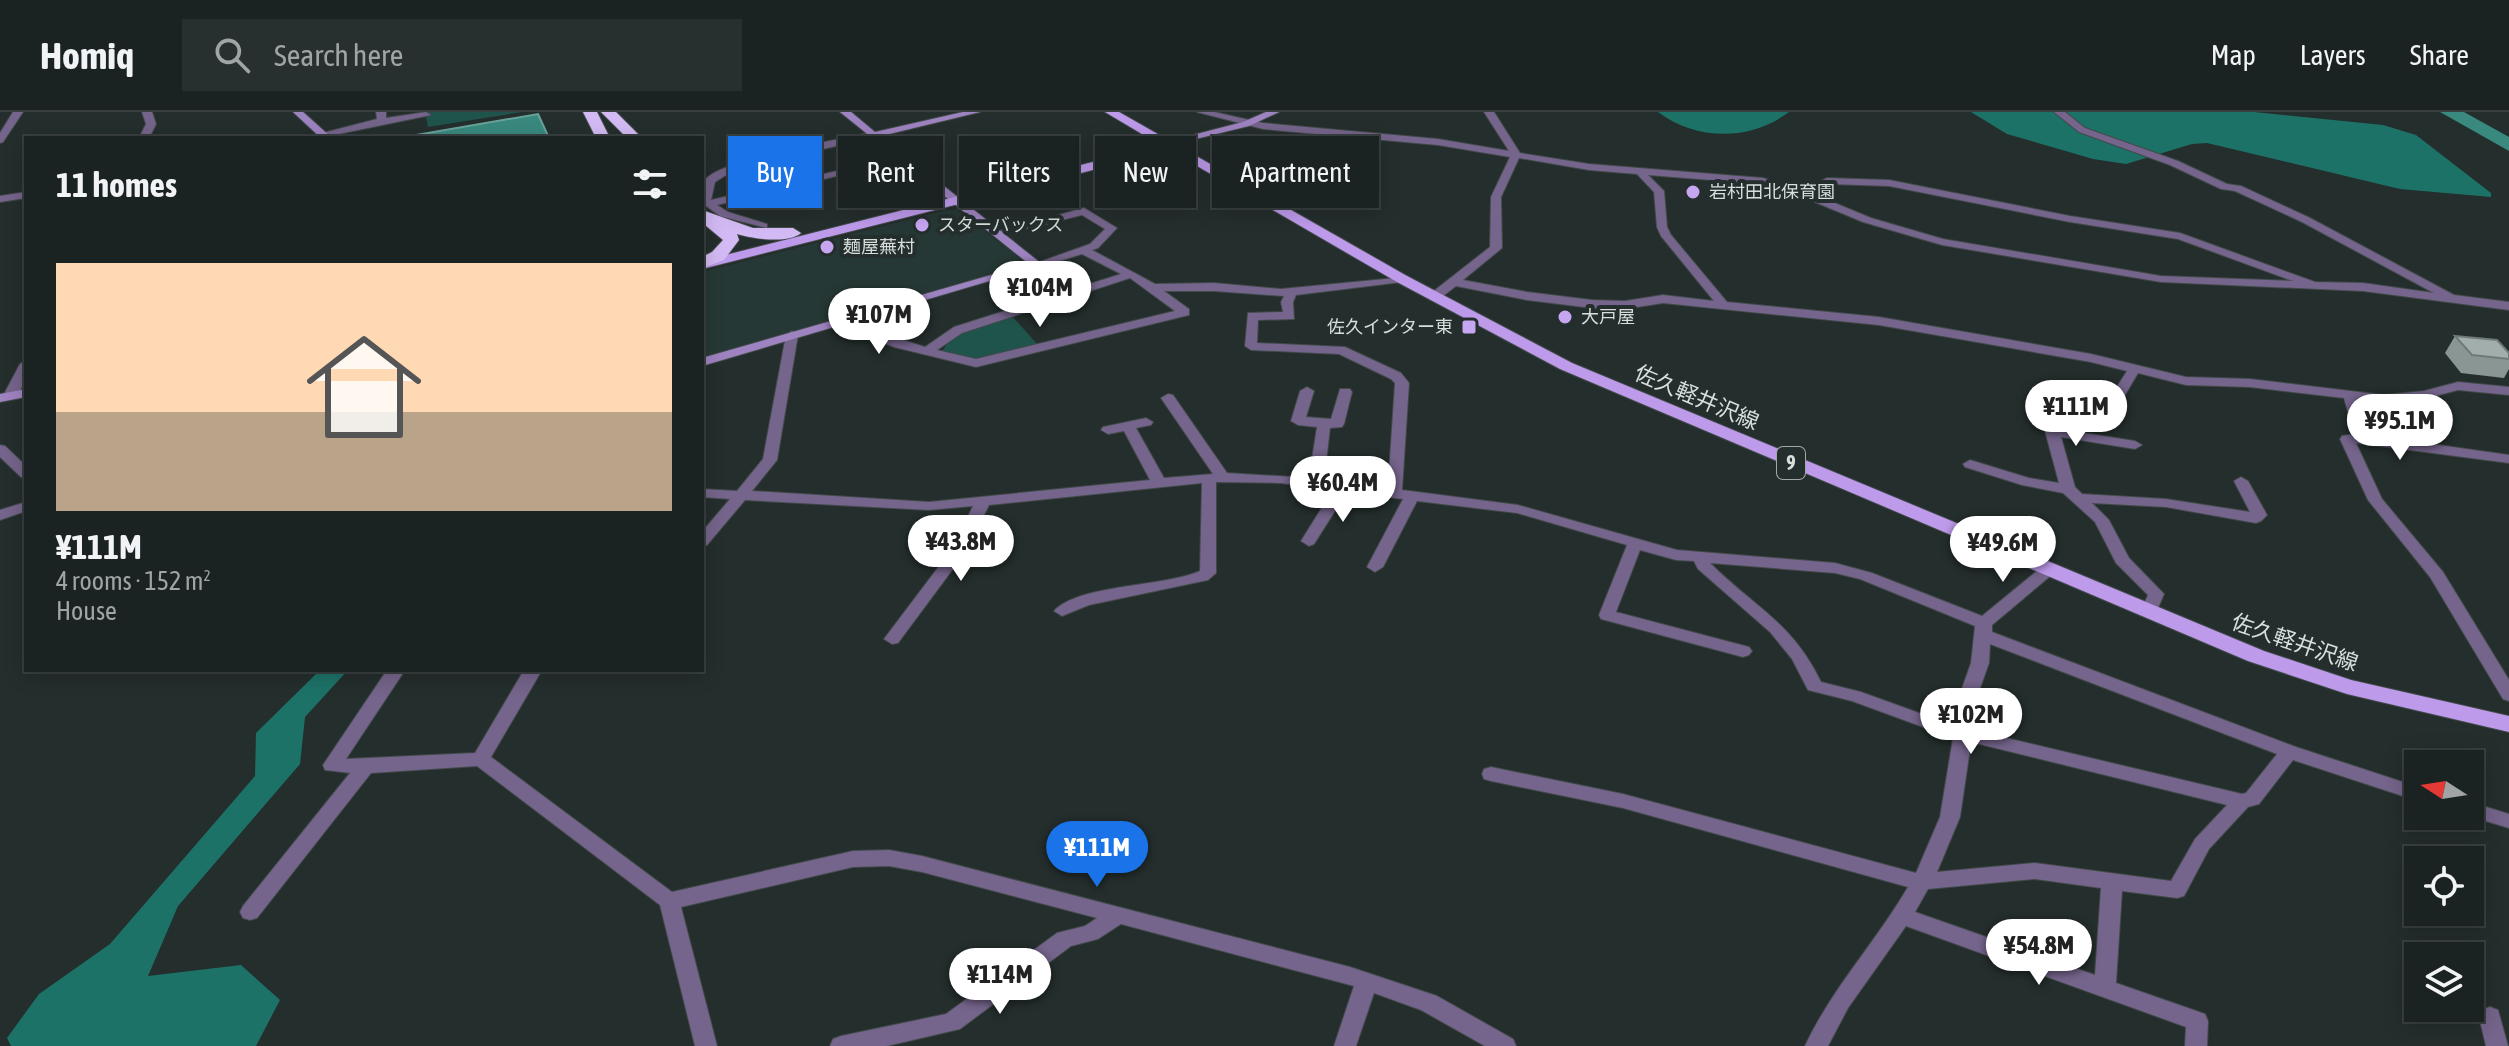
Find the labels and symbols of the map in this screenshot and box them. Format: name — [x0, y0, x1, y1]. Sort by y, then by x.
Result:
place label: 岩村田北保育園 — [1709, 181, 1835, 202]
marker: 岩村田北保育園 — [1684, 183, 1702, 201]
place label: スターバックス — [938, 214, 1063, 235]
marker: スターバックス — [913, 216, 931, 234]
place label: 麺屋蕪村 — [843, 236, 915, 257]
marker: 麺屋蕪村 — [818, 238, 836, 256]
pin: ¥104M — [984, 261, 1096, 329]
pin: ¥107M — [823, 288, 935, 356]
place label: 大戸屋 — [1581, 306, 1635, 327]
marker: 大戸屋 — [1556, 308, 1574, 326]
place label: 佐久インター東 — [1327, 316, 1453, 337]
marker: 佐久インター東 — [1460, 318, 1478, 336]
street label: 佐久軽井沢線 — [1631, 359, 1763, 435]
pin: ¥111M — [2020, 380, 2132, 448]
pin: ¥95.1M — [2335, 394, 2465, 462]
road number: 9 — [1777, 447, 1805, 479]
pin: ¥60.4M — [1278, 456, 1408, 524]
pin: ¥43.8M — [896, 515, 1026, 583]
pin: ¥49.6M — [1938, 516, 2068, 584]
street label: 佐久軽井沢線 — [2228, 608, 2362, 676]
pin: ¥102M — [1915, 688, 2027, 756]
north arrow — [2404, 750, 2484, 830]
pin: ¥111M — [1041, 821, 1153, 889]
pin: ¥54.8M — [1974, 919, 2104, 987]
pin: ¥114M — [944, 948, 1056, 1016]

